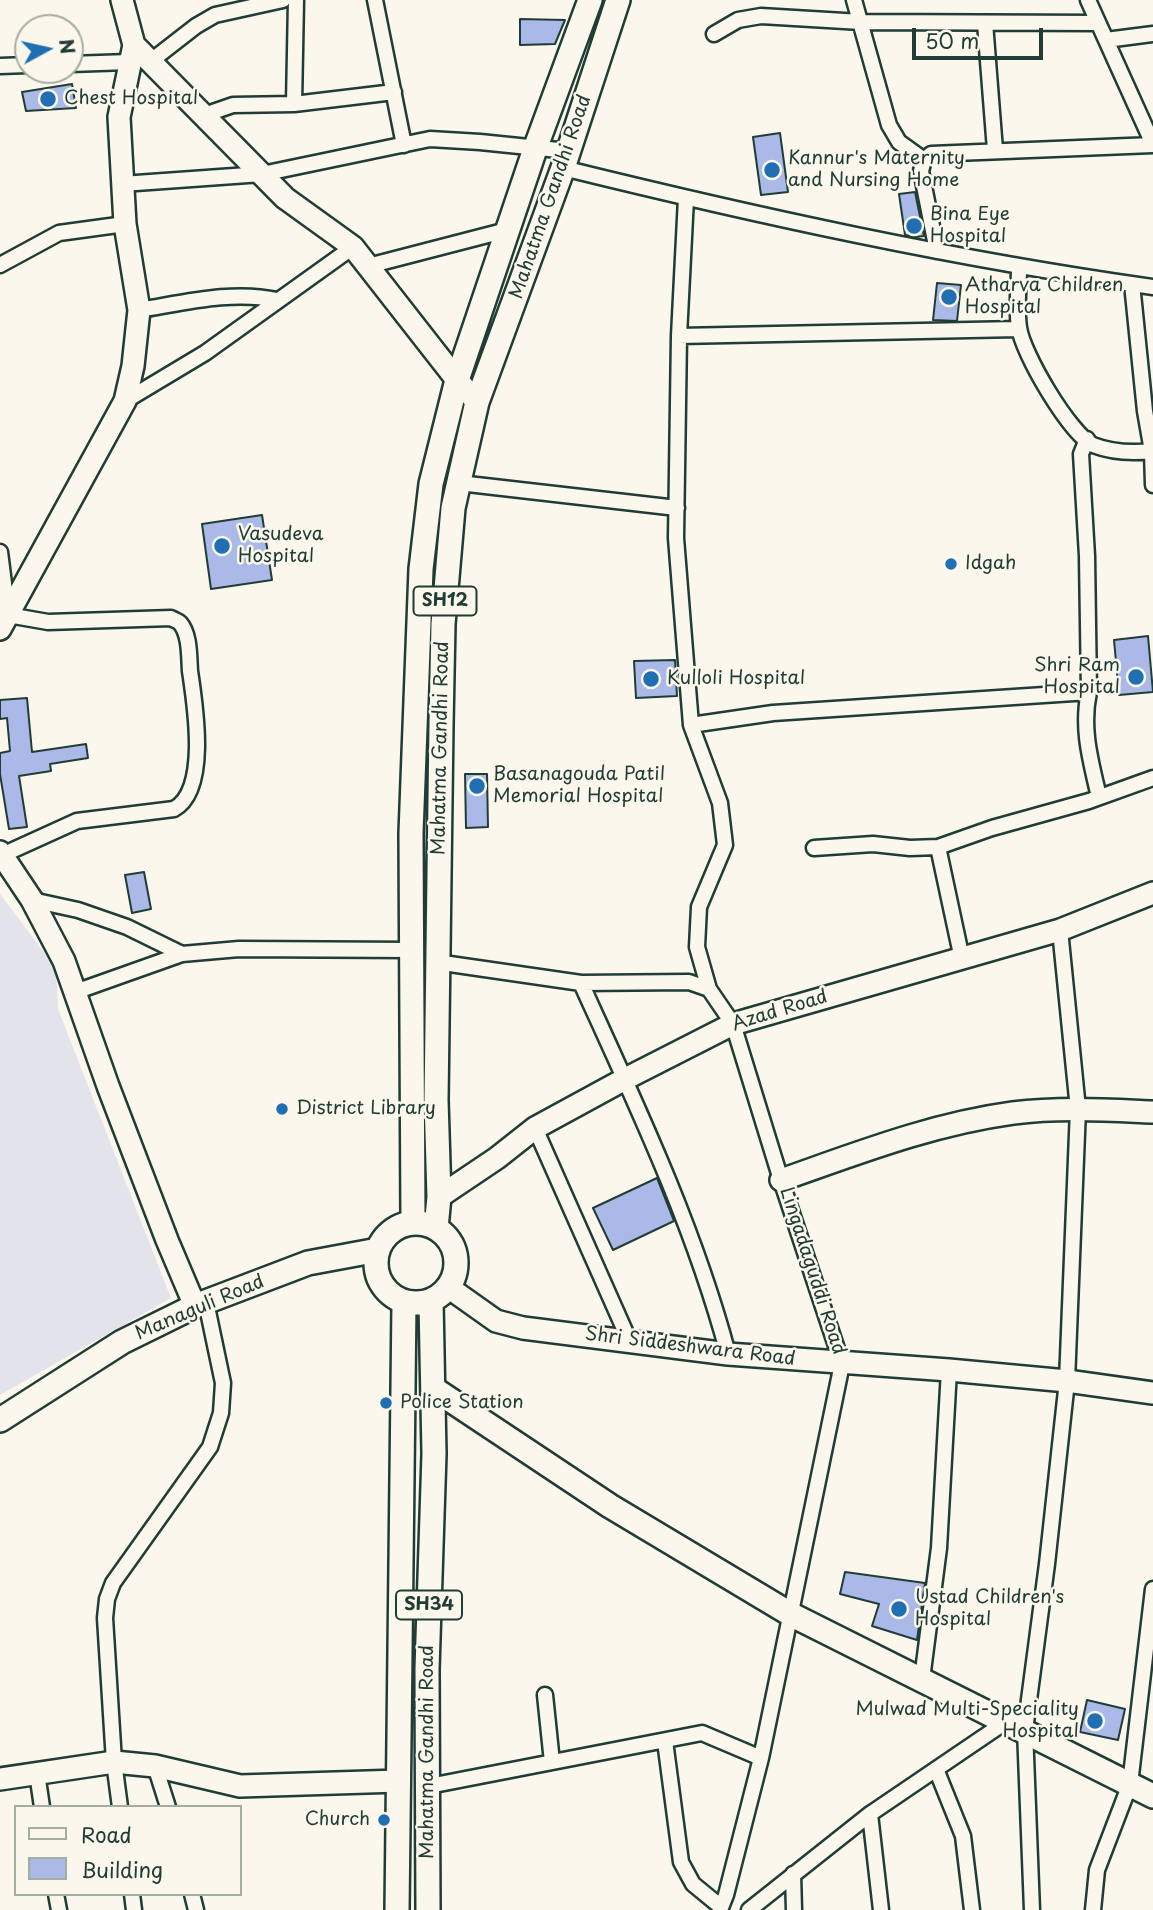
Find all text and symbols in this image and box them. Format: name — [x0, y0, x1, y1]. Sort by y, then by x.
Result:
north arrow — [14, 14, 84, 84]
scale bar — [915, 14, 1046, 58]
text: 50 m — [925, 24, 979, 56]
text: N — [53, 37, 83, 56]
place label: Chest Hospital — [64, 88, 198, 110]
marker: Chest Hospital — [38, 89, 58, 109]
street label: Mahatma Gandhi Road — [505, 92, 597, 302]
place label: Kannur's Maternity and Nursing Home — [788, 148, 965, 192]
marker: Kannur's Maternity and Nursing Home — [762, 160, 782, 180]
place label: Bina Eye Hospital — [930, 204, 1010, 248]
marker: Bina Eye Hospital — [904, 216, 924, 236]
place label: Atharva Children Hospital — [965, 275, 1124, 319]
marker: Atharva Children Hospital — [939, 287, 959, 307]
place label: Vasudeva Hospital — [238, 524, 323, 568]
marker: Vasudeva Hospital — [212, 536, 232, 556]
place label: Idgah — [965, 553, 1017, 575]
marker: Idgah — [943, 556, 959, 572]
road number: SH12 — [414, 586, 476, 616]
street label: Mahatma Gandhi Road — [428, 641, 454, 855]
place label: Shri Ram Hospital — [1034, 655, 1120, 699]
marker: Shri Ram Hospital — [1126, 667, 1146, 687]
place label: Kulloli Hospital — [667, 668, 805, 690]
marker: Kulloli Hospital — [641, 669, 661, 689]
place label: Basanagouda Patil Memorial Hospital — [493, 764, 665, 808]
marker: Basanagouda Patil Memorial Hospital — [467, 776, 487, 796]
street label: Azad Road — [729, 986, 831, 1036]
place label: District Library — [296, 1098, 436, 1120]
marker: District Library — [274, 1101, 290, 1117]
street label: Lingadaguddi Road — [774, 1184, 850, 1358]
street label: Managuli Road — [132, 1271, 268, 1345]
street label: Shri Siddeshwara Road — [584, 1323, 796, 1371]
place label: Police Station — [400, 1392, 524, 1414]
marker: Police Station — [378, 1395, 394, 1411]
place label: Ustad Children's Hospital — [915, 1587, 1064, 1631]
road number: SH34 — [396, 1590, 462, 1620]
marker: Ustad Children's Hospital — [889, 1599, 909, 1619]
street label: Mahatma Gandhi Road — [417, 1645, 439, 1859]
place label: Mulwad Multi-Speciality Hospital — [855, 1699, 1079, 1743]
marker: Mulwad Multi-Speciality Hospital — [1085, 1711, 1105, 1731]
legend — [14, 1805, 242, 1896]
place label: Church — [305, 1809, 370, 1831]
marker: Church — [376, 1812, 392, 1828]
text: Road — [81, 1818, 132, 1850]
text: Building — [81, 1853, 163, 1885]

